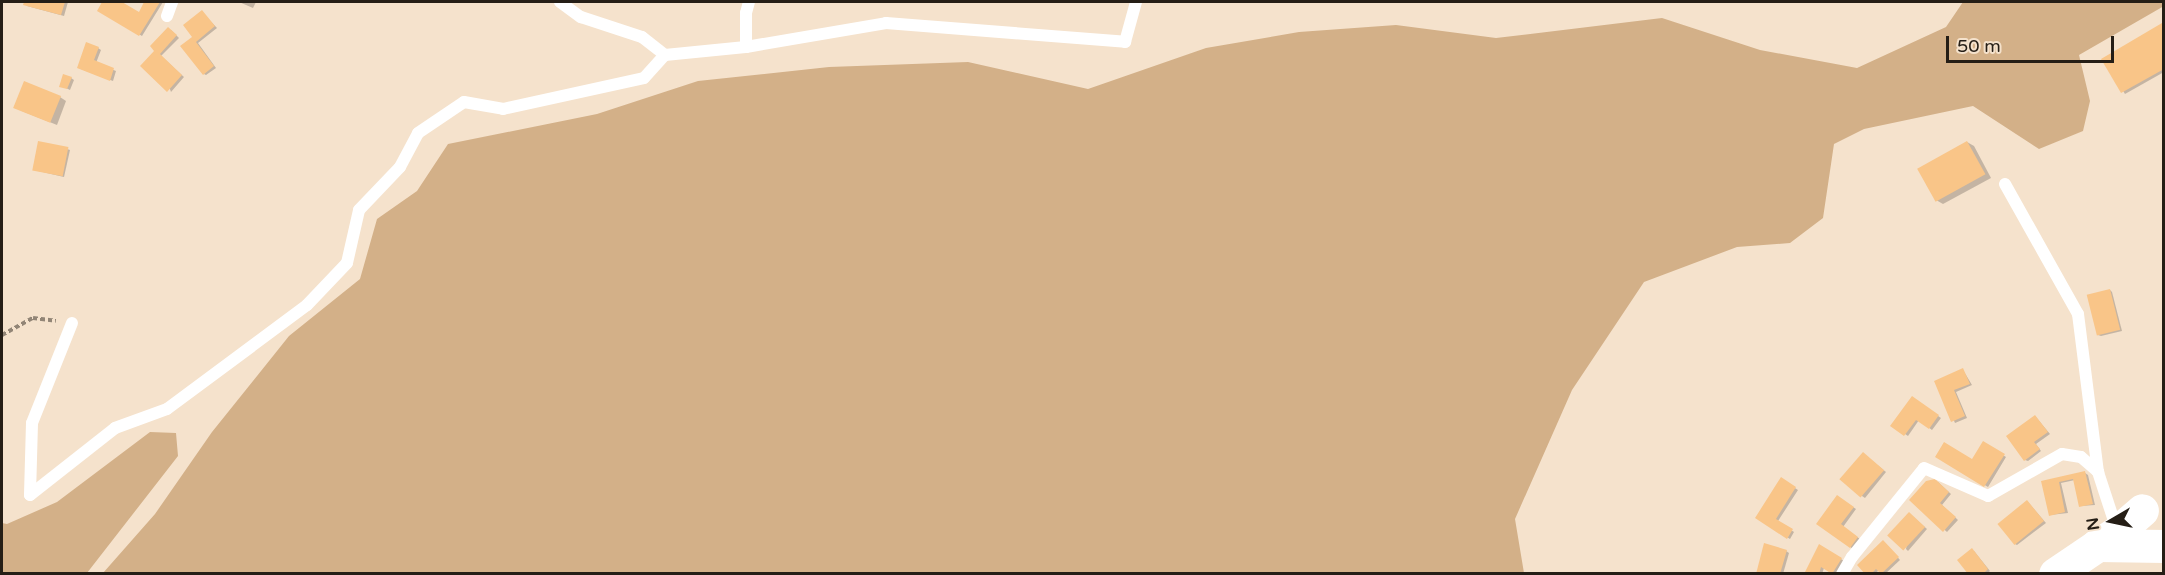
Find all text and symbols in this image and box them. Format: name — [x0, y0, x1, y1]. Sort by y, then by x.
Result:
scale bar — [1949, 24, 2117, 62]
text: 50 m — [1957, 35, 2001, 57]
north arrow — [2081, 491, 2141, 551]
text: N — [2082, 516, 2104, 532]

